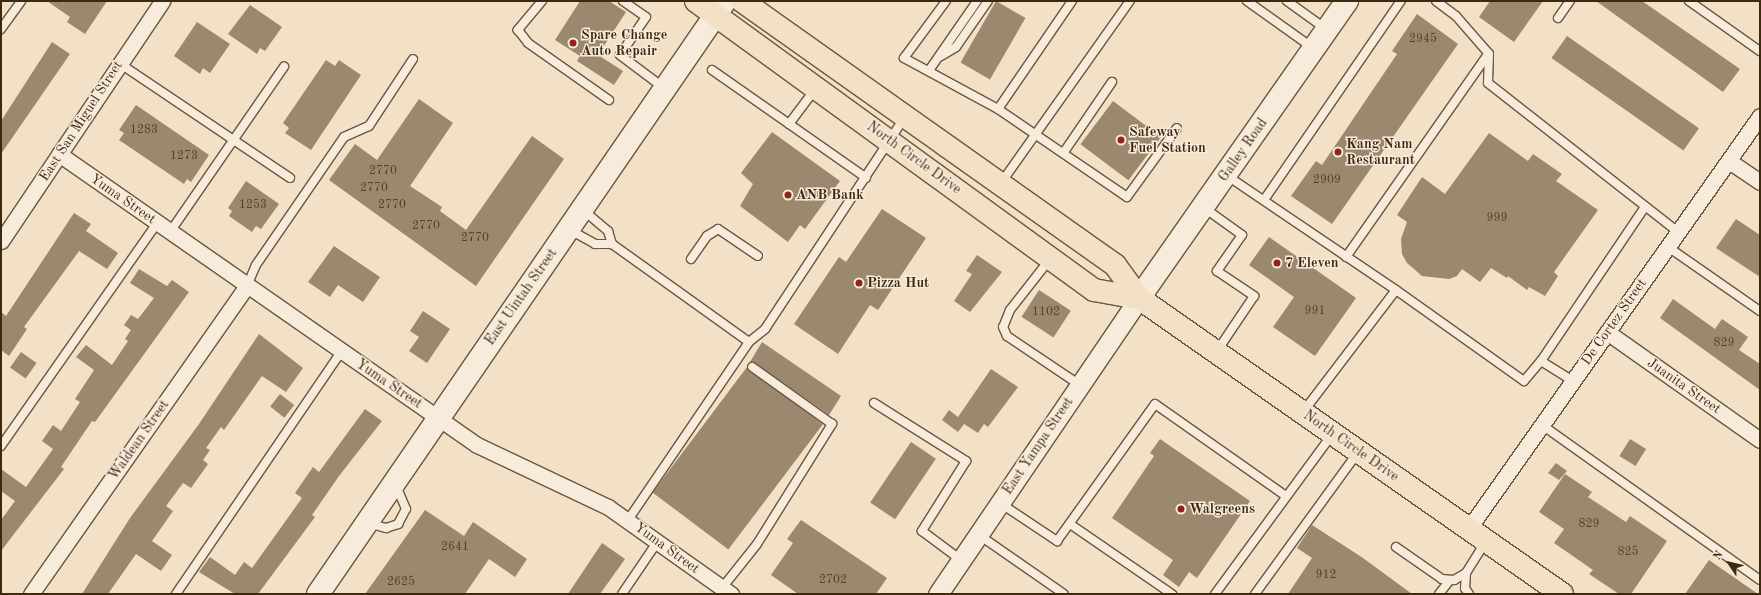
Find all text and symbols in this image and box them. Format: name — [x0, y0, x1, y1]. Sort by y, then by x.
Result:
place label: Spare Change Auto Repair — [581, 27, 667, 60]
house number: 2945 — [1409, 33, 1437, 47]
marker: Spare Change Auto Repair — [568, 38, 578, 48]
street label: East San Miguel Street — [36, 58, 126, 184]
street label: Galley Road — [1215, 115, 1271, 185]
street label: North Circle Drive — [863, 118, 965, 198]
house number: 1283 — [130, 124, 158, 138]
place label: Safeway Fuel Station — [1129, 124, 1206, 156]
marker: Safeway Fuel Station — [1116, 135, 1126, 145]
place label: Kang Nam Restaurant — [1346, 136, 1415, 168]
marker: Kang Nam Restaurant — [1333, 147, 1343, 157]
house number: 1273 — [170, 150, 198, 164]
house number: 2770 — [369, 165, 397, 179]
street label: Yuma Street — [87, 170, 159, 228]
house number: 2909 — [1313, 174, 1341, 188]
house number: 2770 — [360, 182, 388, 196]
place label: ANB Bank — [796, 187, 864, 203]
marker: ANB Bank — [783, 190, 793, 200]
house number: 1253 — [239, 199, 267, 213]
house number: 2770 — [378, 199, 406, 213]
house number: 999 — [1487, 212, 1507, 226]
house number: 2770 — [412, 220, 440, 234]
house number: 2770 — [461, 232, 489, 246]
street label: East Uintah Street — [481, 245, 561, 349]
place label: 7 Eleven — [1285, 255, 1339, 271]
marker: 7 Eleven — [1272, 258, 1282, 268]
place label: Pizza Hut — [867, 275, 929, 291]
street label: De Cortez Street — [1578, 275, 1650, 369]
marker: Pizza Hut — [854, 278, 864, 288]
house number: 991 — [1305, 305, 1325, 319]
house number: 1102 — [1032, 306, 1060, 320]
house number: 829 — [1714, 337, 1734, 351]
street label: Juanita Street — [1644, 354, 1724, 418]
street label: Yuma Street — [353, 356, 425, 412]
street label: East Yampa Street — [999, 394, 1077, 498]
street label: Waldean Street — [105, 397, 173, 483]
street label: North Circle Drive — [1300, 407, 1402, 485]
place label: Walgreens — [1189, 501, 1255, 517]
marker: Walgreens — [1176, 504, 1186, 514]
house number: 829 — [1579, 518, 1599, 532]
street label: Yuma Street — [631, 519, 703, 577]
house number: 2641 — [441, 541, 469, 555]
north arrow — [1709, 543, 1749, 583]
house number: 825 — [1618, 546, 1638, 560]
text: N — [1712, 549, 1726, 562]
house number: 912 — [1316, 569, 1336, 583]
house number: 2702 — [819, 574, 847, 588]
house number: 2625 — [387, 576, 415, 590]

